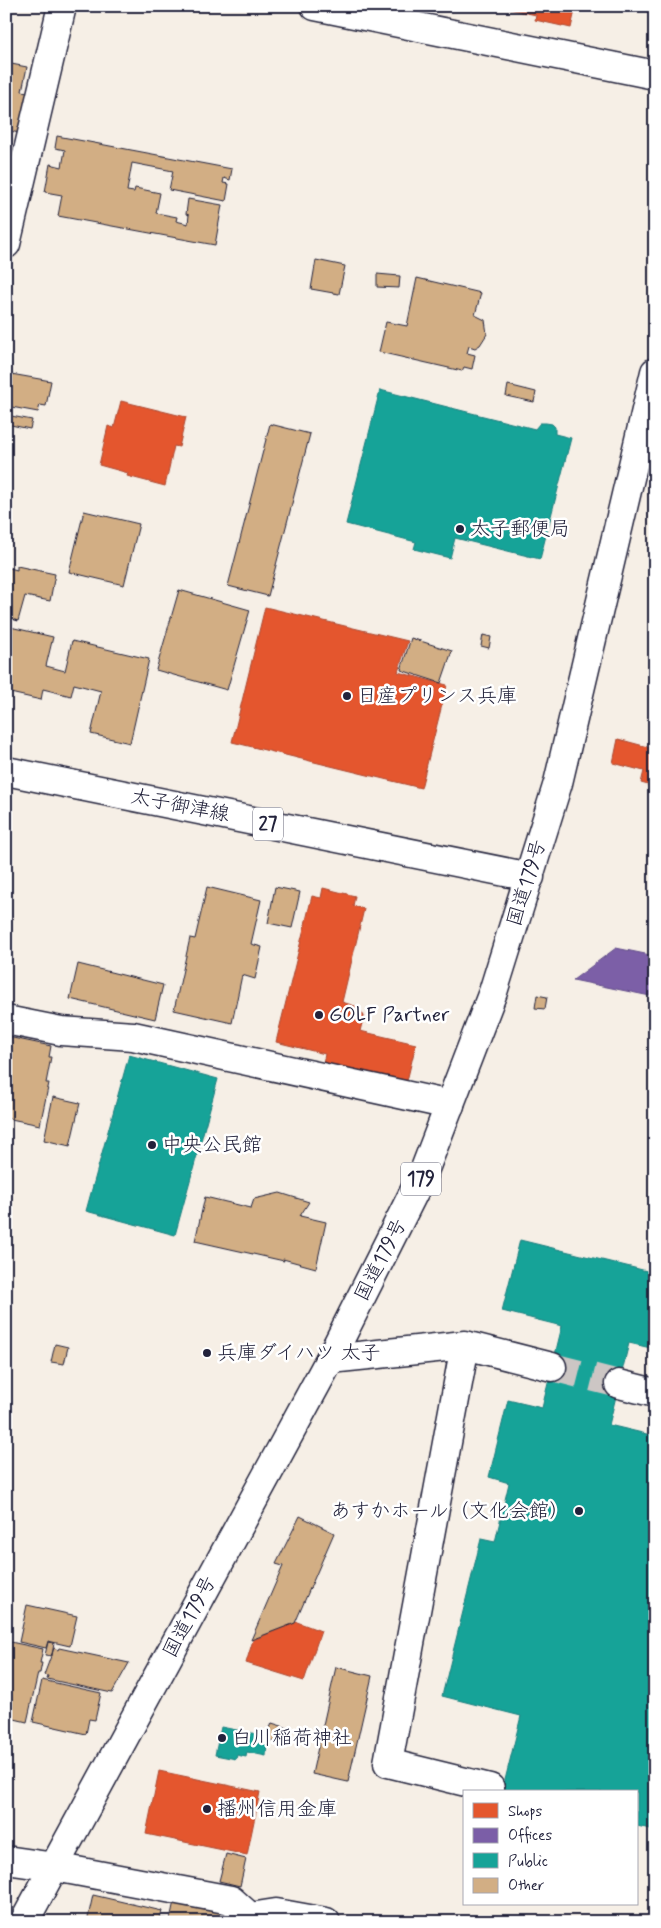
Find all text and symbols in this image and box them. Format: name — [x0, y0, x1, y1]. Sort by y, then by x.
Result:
place label: 太子郵便局 — [470, 516, 570, 543]
marker: 太子郵便局 — [454, 523, 466, 535]
place label: 日産プリンス兵庫 — [357, 683, 517, 710]
marker: 日産プリンス兵庫 — [341, 690, 353, 702]
street label: 太子御津線 — [128, 783, 232, 829]
road number: 27 — [253, 808, 283, 841]
street label: 国道179号 — [501, 836, 553, 930]
place label: GOLF Partner — [329, 1002, 450, 1029]
marker: GOLF Partner — [313, 1009, 325, 1021]
place label: 中央公民館 — [162, 1132, 262, 1159]
marker: 中央公民館 — [146, 1139, 158, 1151]
road number: 179 — [401, 1162, 441, 1196]
street label: 国道179号 — [349, 1214, 413, 1306]
place label: 兵庫ダイハツ 太子 — [217, 1340, 380, 1367]
marker: 兵庫ダイハツ 太子 — [201, 1347, 213, 1359]
place label: あすかホール（文化会館） — [331, 1498, 569, 1525]
marker: あすかホール（文化会館） — [573, 1505, 585, 1517]
street label: 国道179号 — [157, 1571, 223, 1663]
place label: 白川稲荷神社 — [232, 1725, 352, 1752]
marker: 白川稲荷神社 — [216, 1732, 228, 1744]
legend — [463, 1790, 638, 1906]
place label: 播州信用金庫 — [217, 1796, 337, 1823]
text: Shops — [508, 1802, 543, 1822]
marker: 播州信用金庫 — [201, 1803, 213, 1815]
text: Offices — [508, 1826, 552, 1846]
text: Public — [508, 1852, 548, 1872]
text: Other — [508, 1876, 544, 1896]

